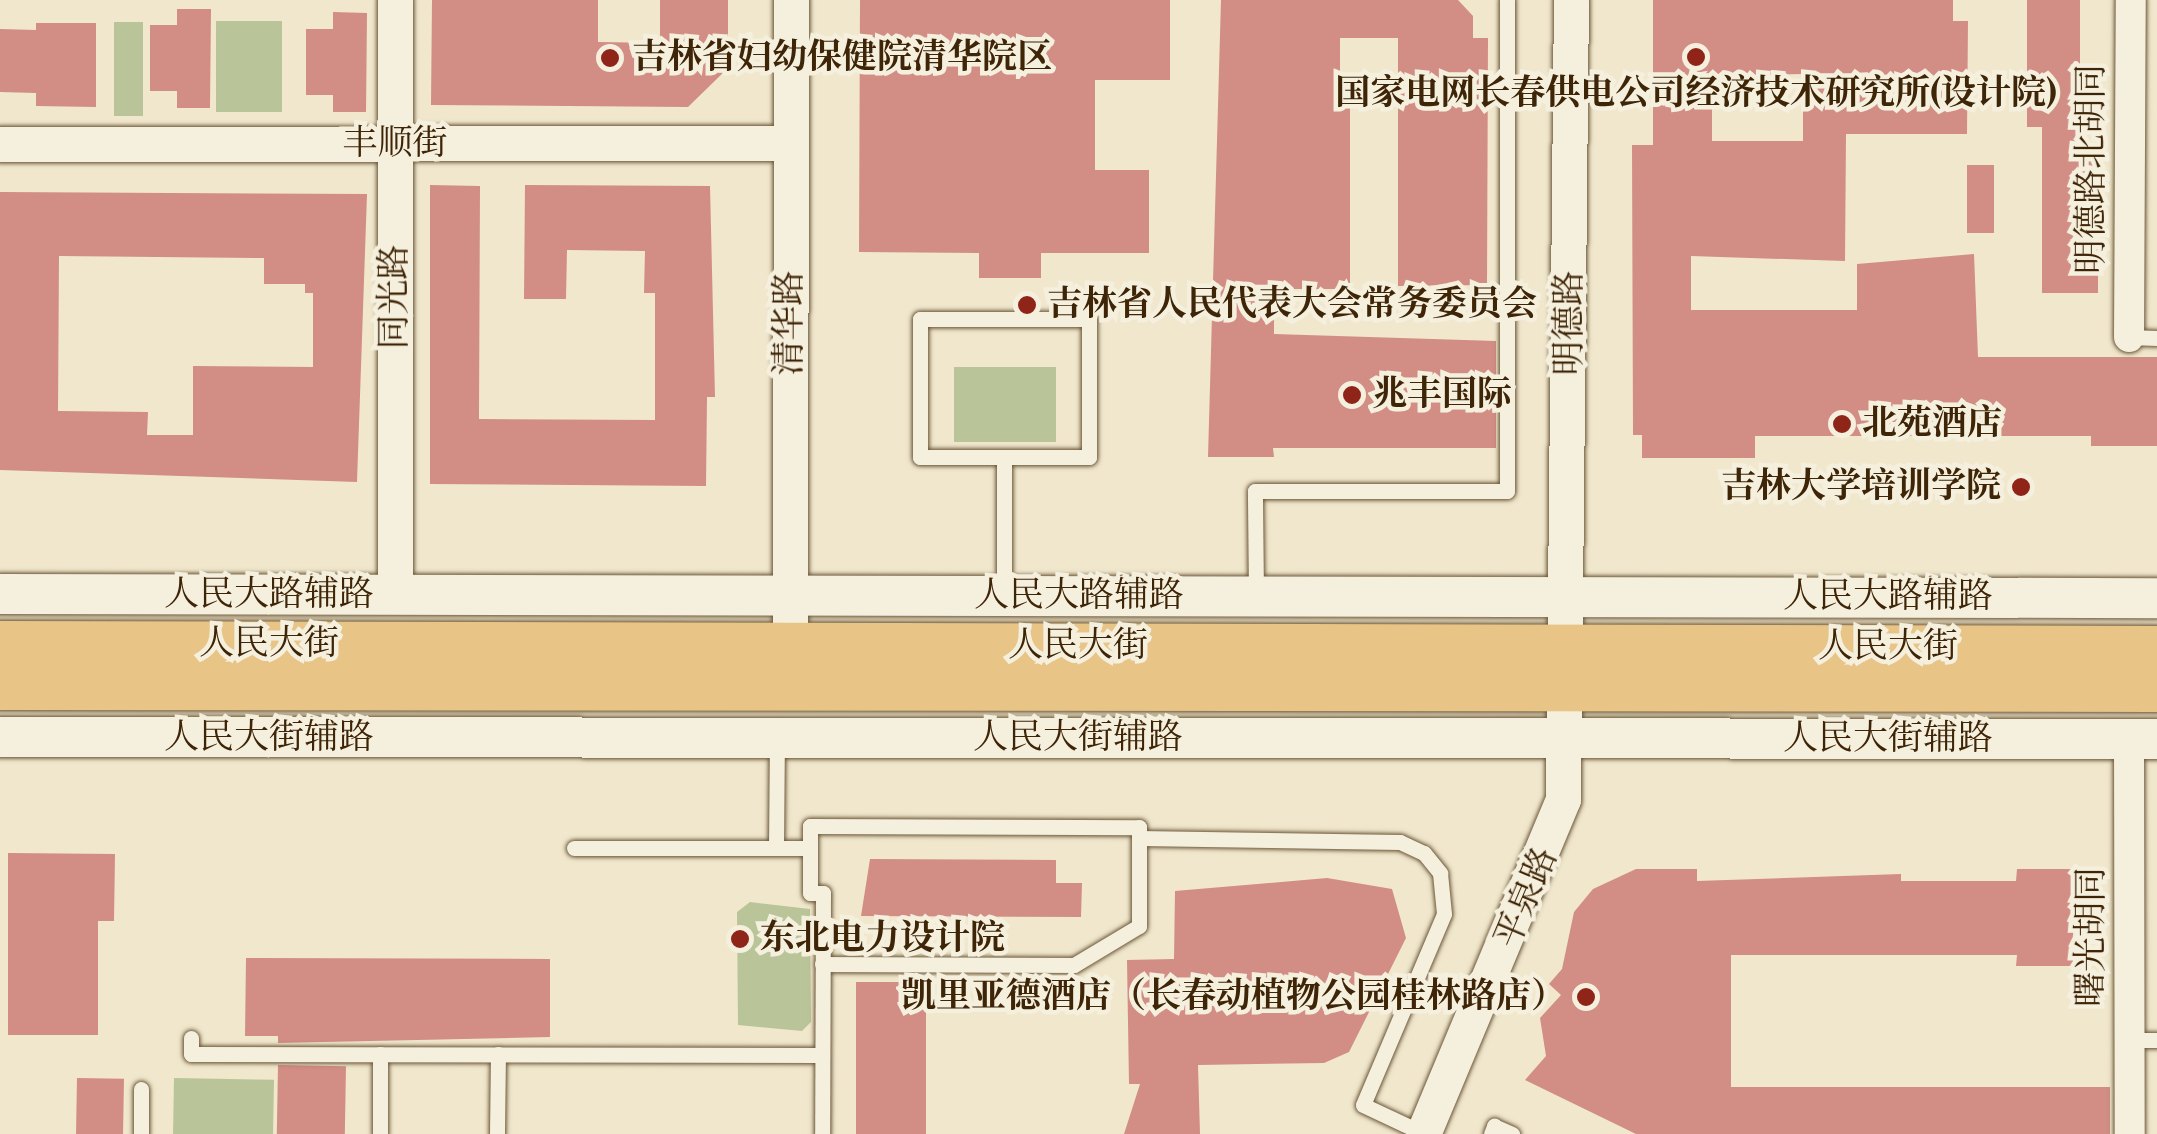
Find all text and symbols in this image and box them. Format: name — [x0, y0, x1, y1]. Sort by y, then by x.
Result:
place label: 吉林省妇幼保健院清华院区 — [632, 37, 1052, 79]
marker: 吉林省妇幼保健院清华院区 — [597, 45, 623, 71]
marker: 国家电网长春供电公司经济技术研究所(设计院) — [1685, 46, 1707, 68]
street label: 明德路北胡同 — [2071, 64, 2113, 274]
place label: 国家电网长春供电公司经济技术研究所(设计院) — [1335, 73, 2057, 115]
street label: 丰顺街 — [343, 123, 447, 165]
street label: 同光路 — [374, 245, 416, 349]
street label: 清华路 — [769, 271, 811, 375]
street label: 明德路 — [1549, 271, 1591, 375]
place label: 吉林省人民代表大会常务委员会 — [1047, 284, 1537, 326]
marker: 吉林省人民代表大会常务委员会 — [1016, 294, 1038, 316]
place label: 兆丰国际 — [1372, 374, 1512, 416]
marker: 兆丰国际 — [1341, 384, 1363, 406]
place label: 北苑酒店 — [1862, 403, 2002, 445]
marker: 北苑酒店 — [1831, 413, 1853, 435]
place label: 吉林大学培训学院 — [1721, 466, 2001, 508]
marker: 吉林大学培训学院 — [2010, 476, 2032, 498]
street label: 人民大路辅路 — [164, 574, 374, 616]
street label: 人民大路辅路 — [974, 575, 1184, 617]
street label: 人民大路辅路 — [1783, 576, 1993, 618]
street label: 人民大街 — [199, 623, 339, 665]
street label: 人民大街 — [1008, 625, 1148, 667]
street label: 人民大街 — [1818, 626, 1958, 668]
street label: 人民大街辅路 — [164, 717, 374, 759]
street label: 人民大街辅路 — [973, 717, 1183, 759]
street label: 人民大街辅路 — [1783, 718, 1993, 760]
street label: 平泉路 — [1487, 841, 1567, 955]
street label: 曙光胡同 — [2071, 867, 2113, 1007]
place label: 东北电力设计院 — [760, 918, 1005, 960]
marker: 东北电力设计院 — [729, 928, 751, 950]
place label: 凯里亚德酒店（长春动植物公园桂林路店） — [901, 976, 1566, 1018]
marker: 凯里亚德酒店（长春动植物公园桂林路店） — [1575, 986, 1597, 1008]

